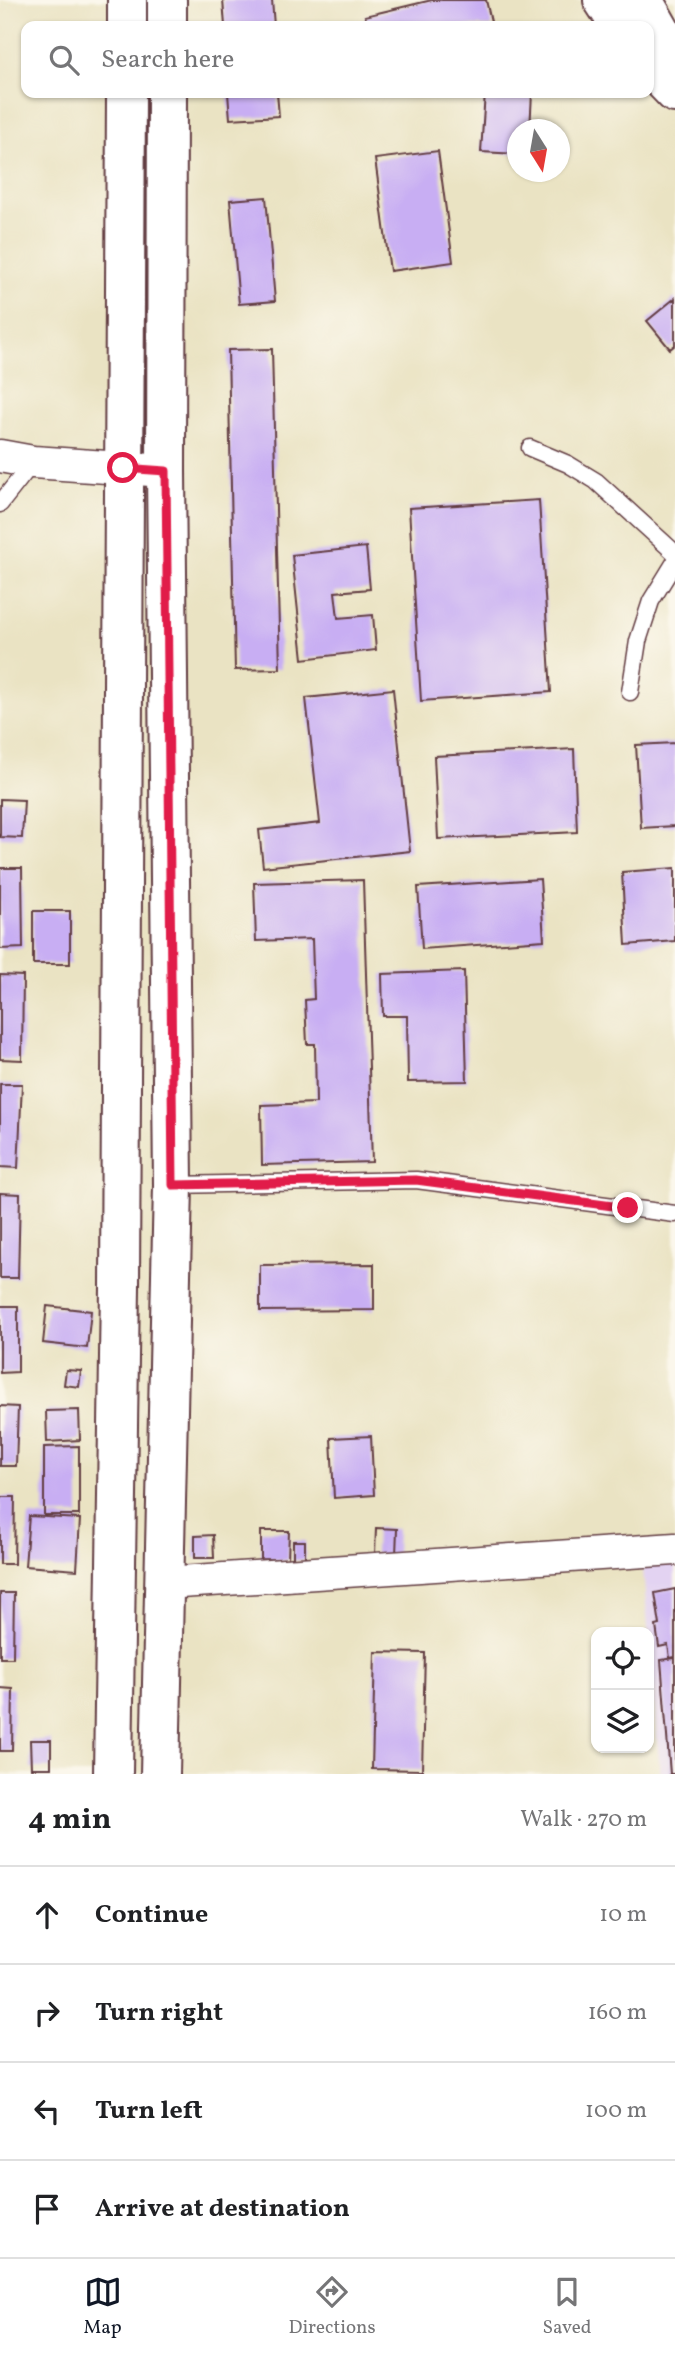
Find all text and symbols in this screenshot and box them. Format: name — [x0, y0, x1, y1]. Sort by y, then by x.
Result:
search box — [21, 21, 654, 98]
icon: search — [45, 41, 83, 79]
text: Search here — [101, 42, 234, 78]
north arrow — [507, 119, 570, 182]
route start — [107, 452, 138, 483]
route end — [612, 1192, 643, 1223]
map controls — [591, 1627, 654, 1753]
button: locate — [591, 1627, 654, 1690]
button: layers — [591, 1690, 654, 1753]
text: 4 min — [28, 1799, 112, 1841]
text: Walk · 270 m — [520, 1804, 647, 1836]
icon: ahead — [28, 1896, 66, 1934]
text: Continue — [95, 1897, 208, 1933]
text: 10 m — [599, 1899, 647, 1931]
icon: right — [28, 1994, 66, 2032]
text: Turn right — [95, 1995, 223, 2031]
text: 160 m — [588, 1997, 647, 2029]
icon: left — [28, 2092, 66, 2130]
text: Turn left — [95, 2093, 203, 2129]
text: 100 m — [585, 2095, 647, 2127]
icon: arrive — [28, 2190, 66, 2228]
text: Arrive at destination — [95, 2191, 350, 2227]
tab: Map — [83, 2273, 122, 2341]
tab: Directions — [289, 2273, 376, 2341]
tab: Saved — [543, 2273, 591, 2341]

